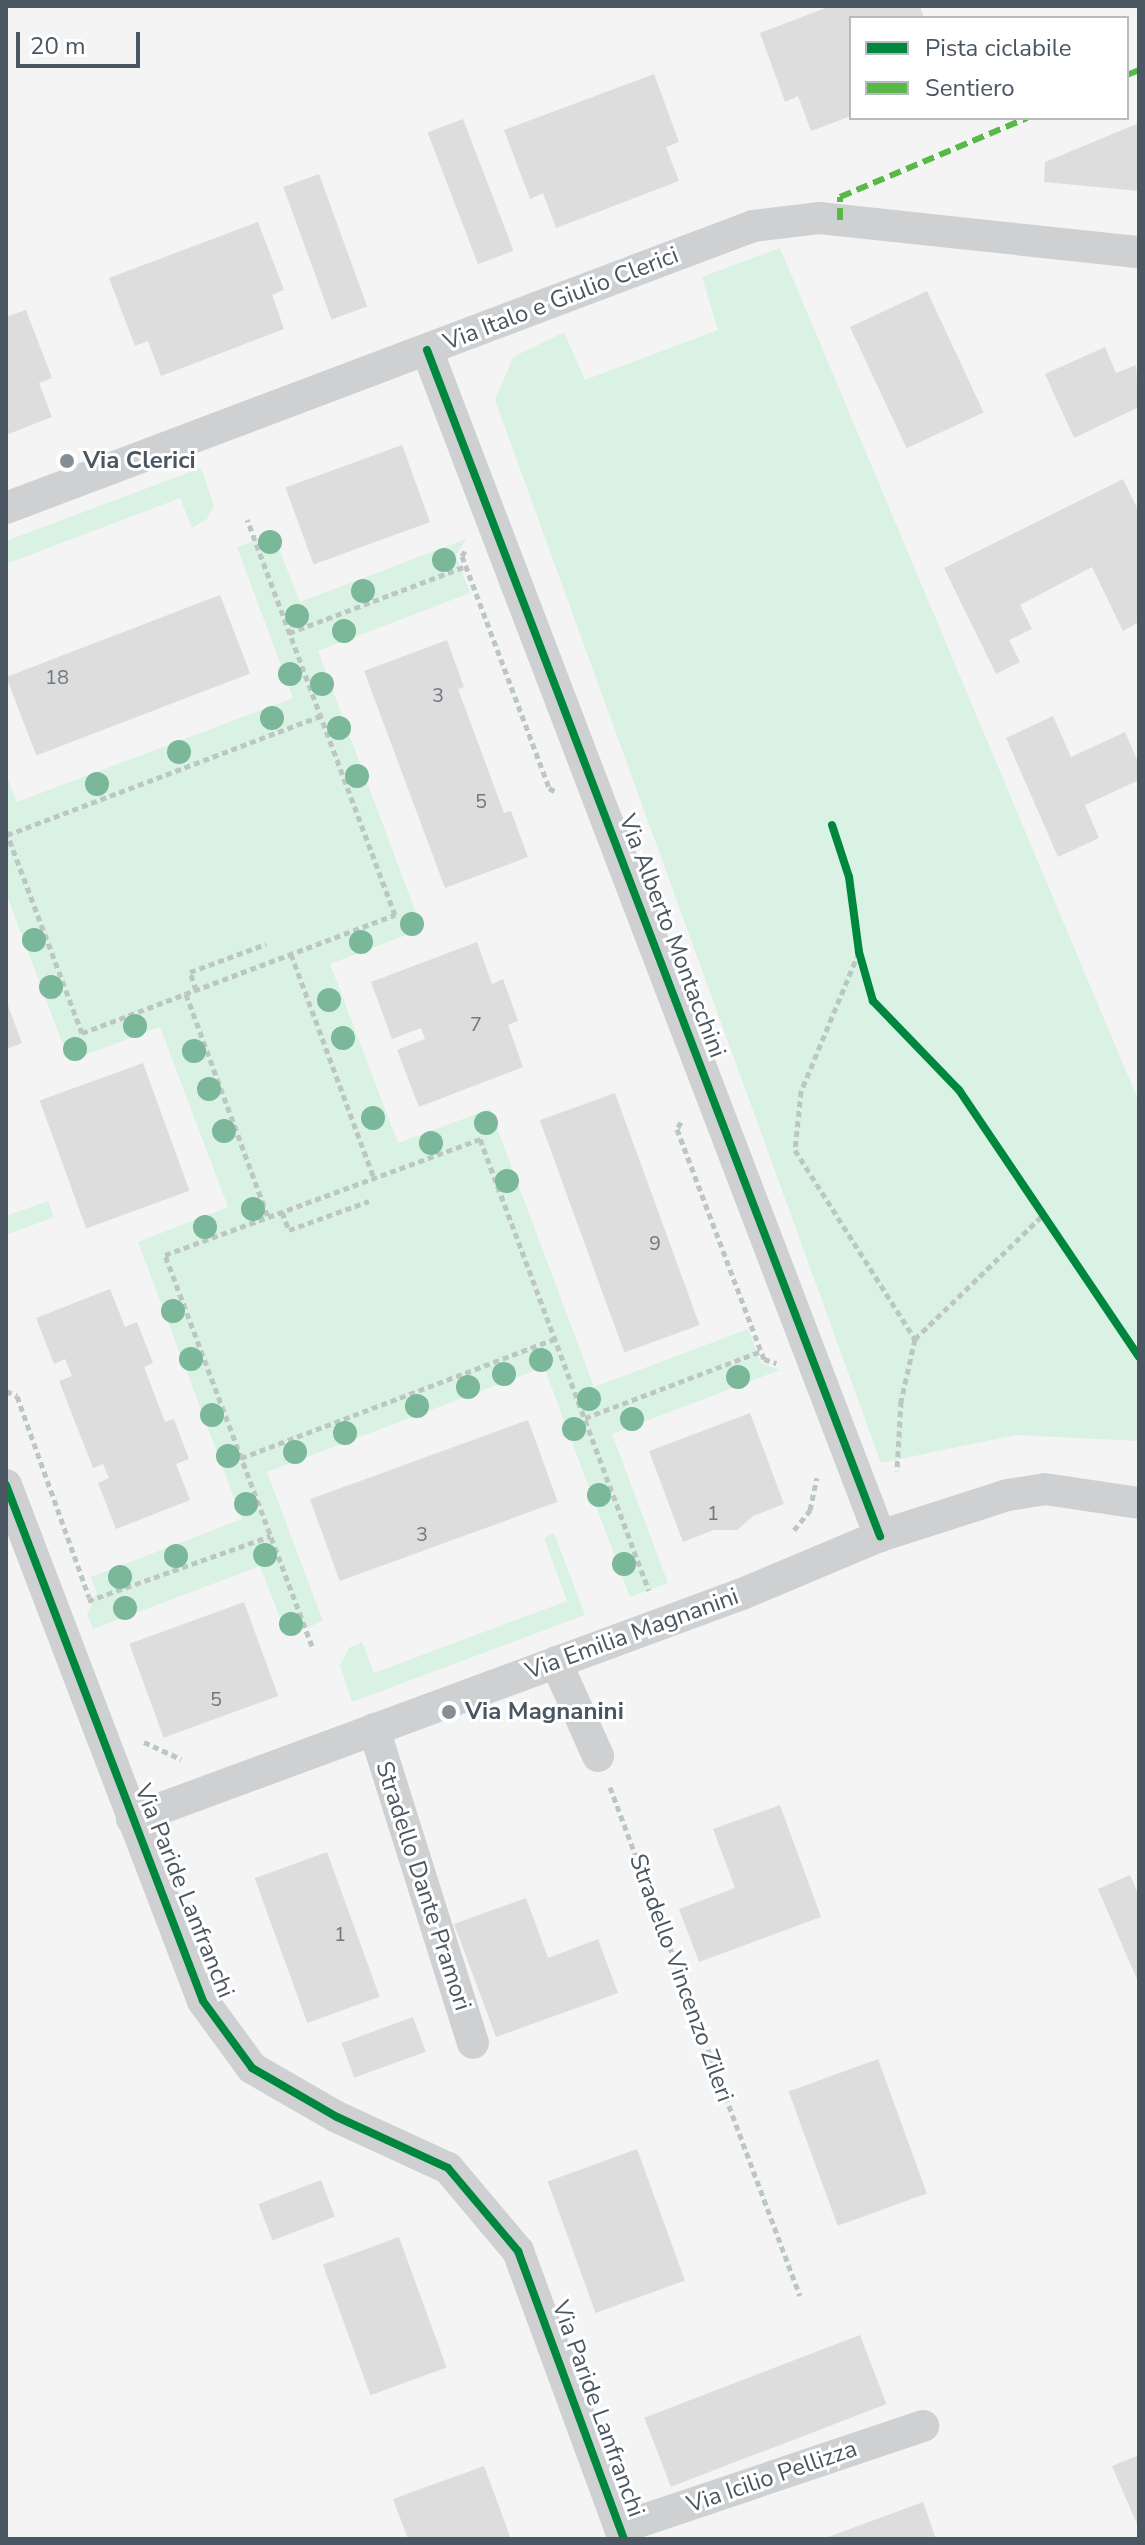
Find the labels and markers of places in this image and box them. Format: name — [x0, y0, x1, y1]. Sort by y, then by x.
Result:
place label: Via Clerici — [83, 447, 196, 475]
marker: Via Clerici — [58, 452, 76, 470]
place label: Via Magnanini — [465, 1698, 624, 1726]
marker: Via Magnanini — [440, 1703, 458, 1721]

